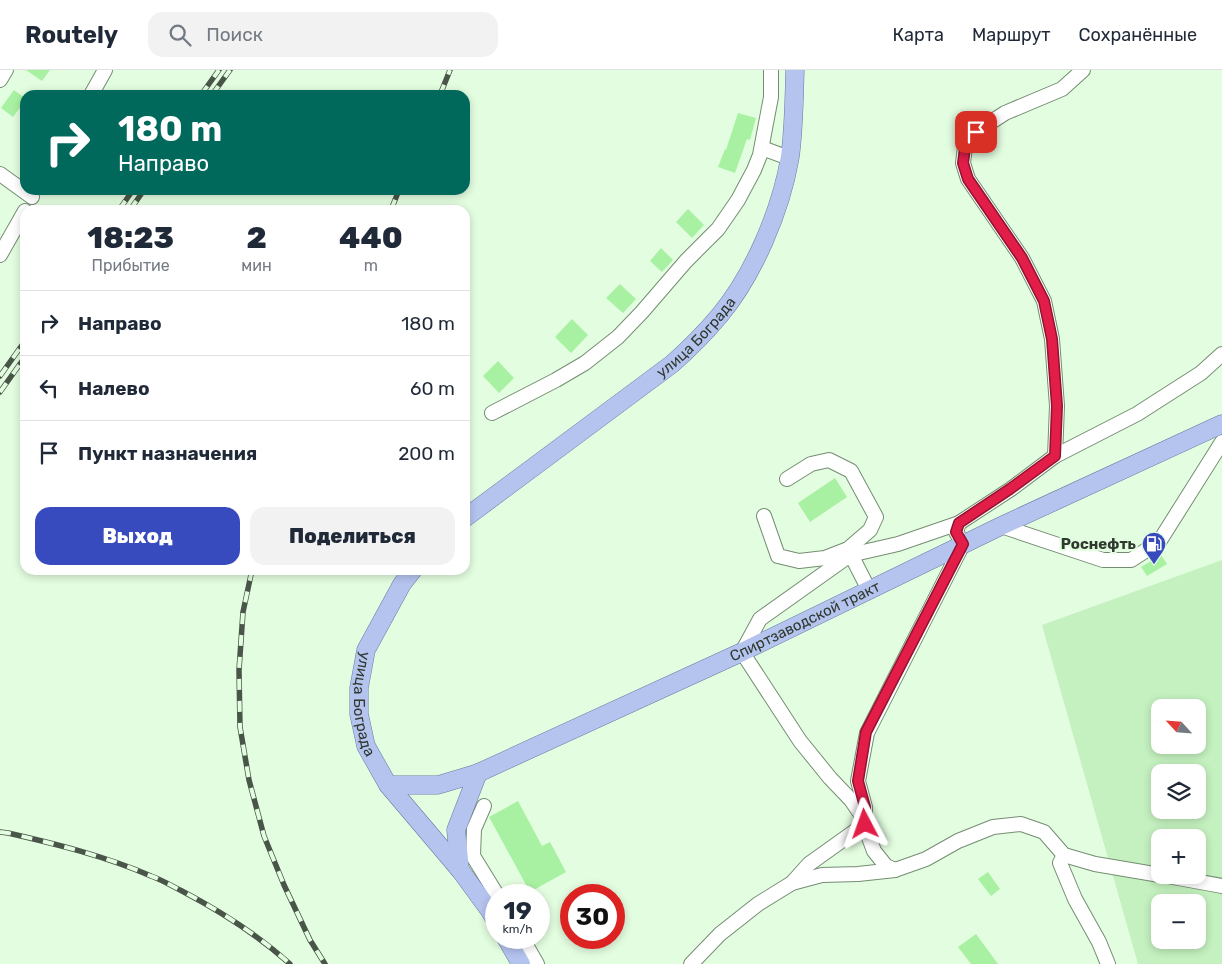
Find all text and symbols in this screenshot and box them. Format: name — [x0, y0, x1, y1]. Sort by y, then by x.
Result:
search box — [148, 12, 498, 57]
text: Routely — [25, 21, 118, 49]
icon: search — [166, 21, 194, 49]
text: Поиск — [206, 23, 263, 46]
text: Карта — [893, 24, 944, 46]
text: Маршрут — [972, 24, 1051, 46]
text: Сохранённые — [1079, 24, 1197, 46]
text: 180 m — [118, 108, 222, 150]
icon: right — [35, 110, 100, 175]
pin — [955, 111, 997, 153]
icon: arrive — [962, 118, 990, 146]
text: Направо — [118, 150, 209, 177]
text: 18:23 — [87, 220, 174, 256]
text: 2 — [246, 220, 267, 256]
text: 440 — [339, 220, 403, 256]
text: Прибытие — [92, 256, 170, 275]
text: мин — [241, 256, 272, 275]
text: m — [364, 256, 378, 275]
street label: улица Бограда — [653, 294, 740, 381]
icon: right — [35, 309, 63, 337]
text: Направо — [78, 312, 162, 335]
text: 180 m — [401, 312, 455, 335]
icon: left — [35, 374, 63, 402]
text: Налево — [78, 377, 150, 400]
text: 60 m — [410, 377, 455, 400]
icon: arrive — [35, 439, 63, 467]
text: Пункт назначения — [78, 442, 257, 465]
text: 200 m — [398, 442, 455, 465]
button: Выход — [35, 507, 240, 565]
button: Поделиться — [250, 507, 455, 565]
fuel station icon: Роснефть — [1141, 531, 1167, 565]
place label: Роснефть — [1061, 535, 1137, 553]
street label: Спиртзаводской тракт — [727, 577, 883, 665]
street label: улица Бограда — [350, 650, 379, 760]
north arrow — [1151, 699, 1206, 754]
map controls — [1151, 699, 1206, 949]
button: layers — [1151, 764, 1206, 819]
position arrow — [838, 797, 890, 849]
button: + — [1151, 829, 1206, 884]
speed limit sign: 30 — [560, 884, 625, 949]
button: − — [1151, 894, 1206, 949]
text: 19 — [503, 896, 532, 925]
text: km/h — [503, 922, 532, 936]

